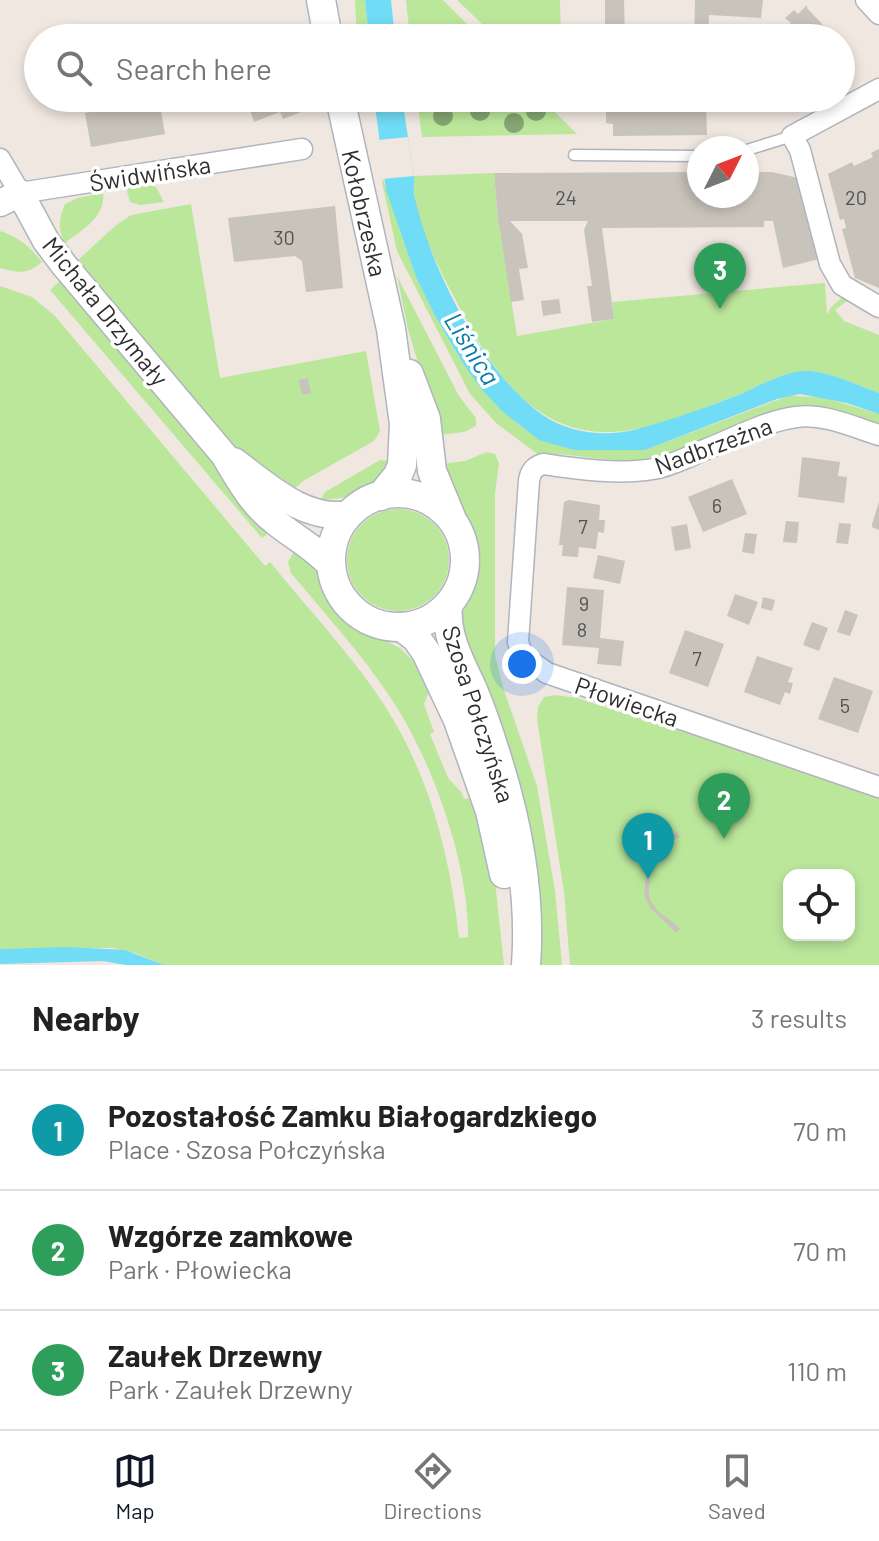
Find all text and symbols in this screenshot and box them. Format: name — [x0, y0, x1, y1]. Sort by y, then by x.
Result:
search box — [24, 24, 855, 112]
icon: search — [52, 46, 96, 90]
text: Search here — [116, 50, 272, 86]
north arrow — [687, 136, 759, 208]
street label: Kołobrzeska — [336, 147, 394, 279]
street label: Świdwińska — [87, 149, 213, 197]
house number: 24 — [555, 185, 577, 209]
house number: 20 — [845, 185, 867, 209]
house number: 30 — [273, 225, 295, 249]
street label: Michała Drzymały — [37, 231, 175, 391]
pin: 3 — [694, 243, 746, 309]
water label: Liśnica — [439, 306, 507, 390]
street label: Nadbrzeżna — [650, 410, 776, 480]
house number: 6 — [712, 493, 722, 517]
house number: 7 — [578, 514, 588, 538]
house number: 9 — [579, 591, 589, 615]
house number: 8 — [577, 617, 587, 641]
street label: Szosa Połczyńska — [437, 622, 521, 806]
your location — [502, 644, 542, 684]
house number: 7 — [692, 646, 702, 670]
street label: Płowiecka — [571, 670, 683, 732]
house number: 5 — [840, 693, 850, 717]
pin: 2 — [698, 773, 750, 839]
pin: 1 — [622, 813, 674, 879]
map controls — [783, 869, 855, 941]
button: locate — [783, 869, 855, 941]
text: Nearby — [32, 997, 140, 1038]
text: 3 results — [751, 1002, 847, 1033]
text: Pozostałość Zamku Białogardzkiego — [108, 1097, 597, 1133]
text: 1 — [53, 1115, 63, 1146]
text: 70 m — [793, 1115, 847, 1146]
text: Place · Szosa Połczyńska — [108, 1133, 385, 1164]
text: Wzgórze zamkowe — [108, 1217, 353, 1253]
text: 2 — [51, 1235, 65, 1266]
text: 70 m — [793, 1235, 847, 1266]
text: Park · Płowiecka — [108, 1253, 292, 1284]
text: Zaułek Drzewny — [108, 1337, 322, 1373]
text: 3 — [51, 1355, 65, 1386]
text: 110 m — [787, 1355, 847, 1386]
text: Park · Zaułek Drzewny — [108, 1373, 353, 1404]
tab: Map — [113, 1449, 157, 1523]
tab: Directions — [383, 1449, 482, 1523]
tab: Saved — [708, 1449, 766, 1523]

